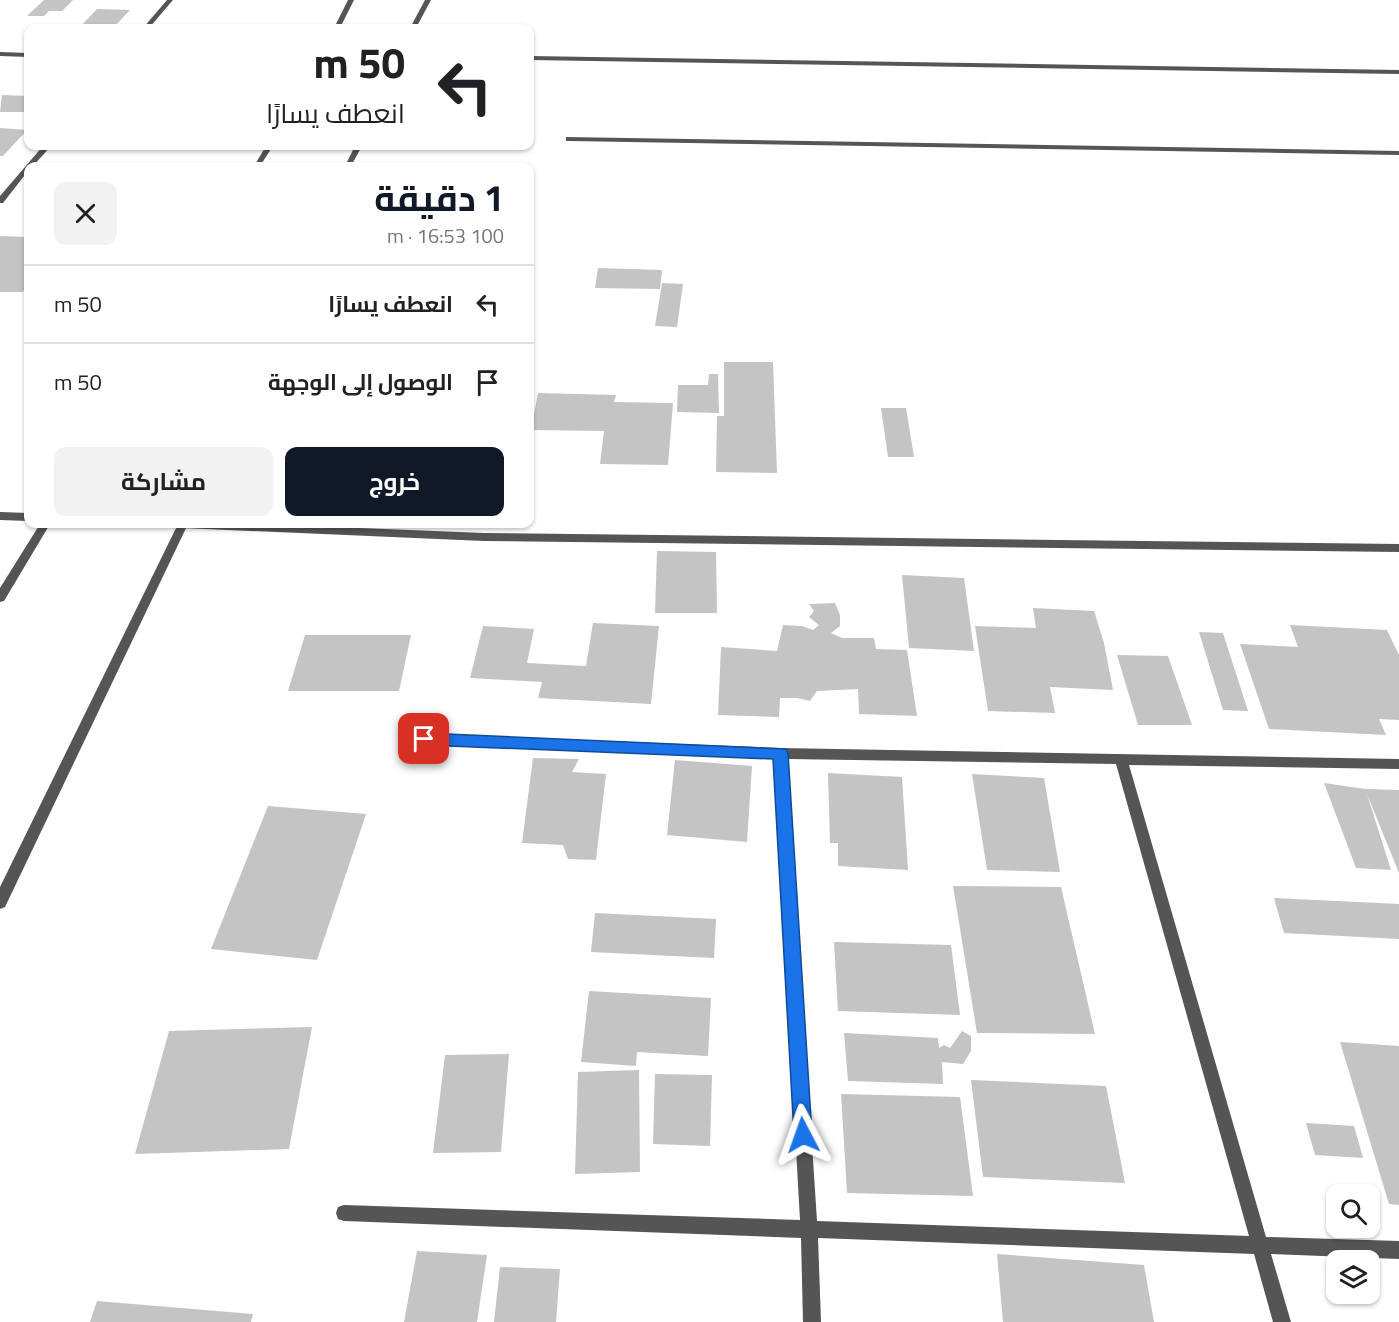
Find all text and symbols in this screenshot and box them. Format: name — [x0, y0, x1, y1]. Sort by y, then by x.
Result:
text: 50 m — [313, 30, 405, 94]
icon: left — [426, 48, 504, 126]
text: انعطف يسارًا — [266, 92, 405, 133]
text: 1 دقيقة — [374, 170, 504, 225]
button: close — [54, 182, 117, 245]
text: 100 m · 16:53 — [387, 220, 504, 251]
text: 50 m — [54, 287, 102, 321]
text: انعطف يسارًا — [328, 287, 453, 321]
icon: left — [471, 288, 504, 321]
text: 50 m — [54, 365, 102, 399]
text: الوصول إلى الوجهة — [268, 365, 453, 399]
icon: arrive — [471, 366, 504, 399]
button: مشاركة — [54, 447, 273, 516]
button: خروج — [285, 447, 504, 516]
pin — [398, 713, 449, 764]
icon: arrive — [407, 722, 440, 755]
position arrow — [771, 1103, 835, 1167]
map controls — [1326, 1184, 1380, 1304]
button: search — [1326, 1184, 1380, 1238]
button: layers — [1326, 1250, 1380, 1304]

